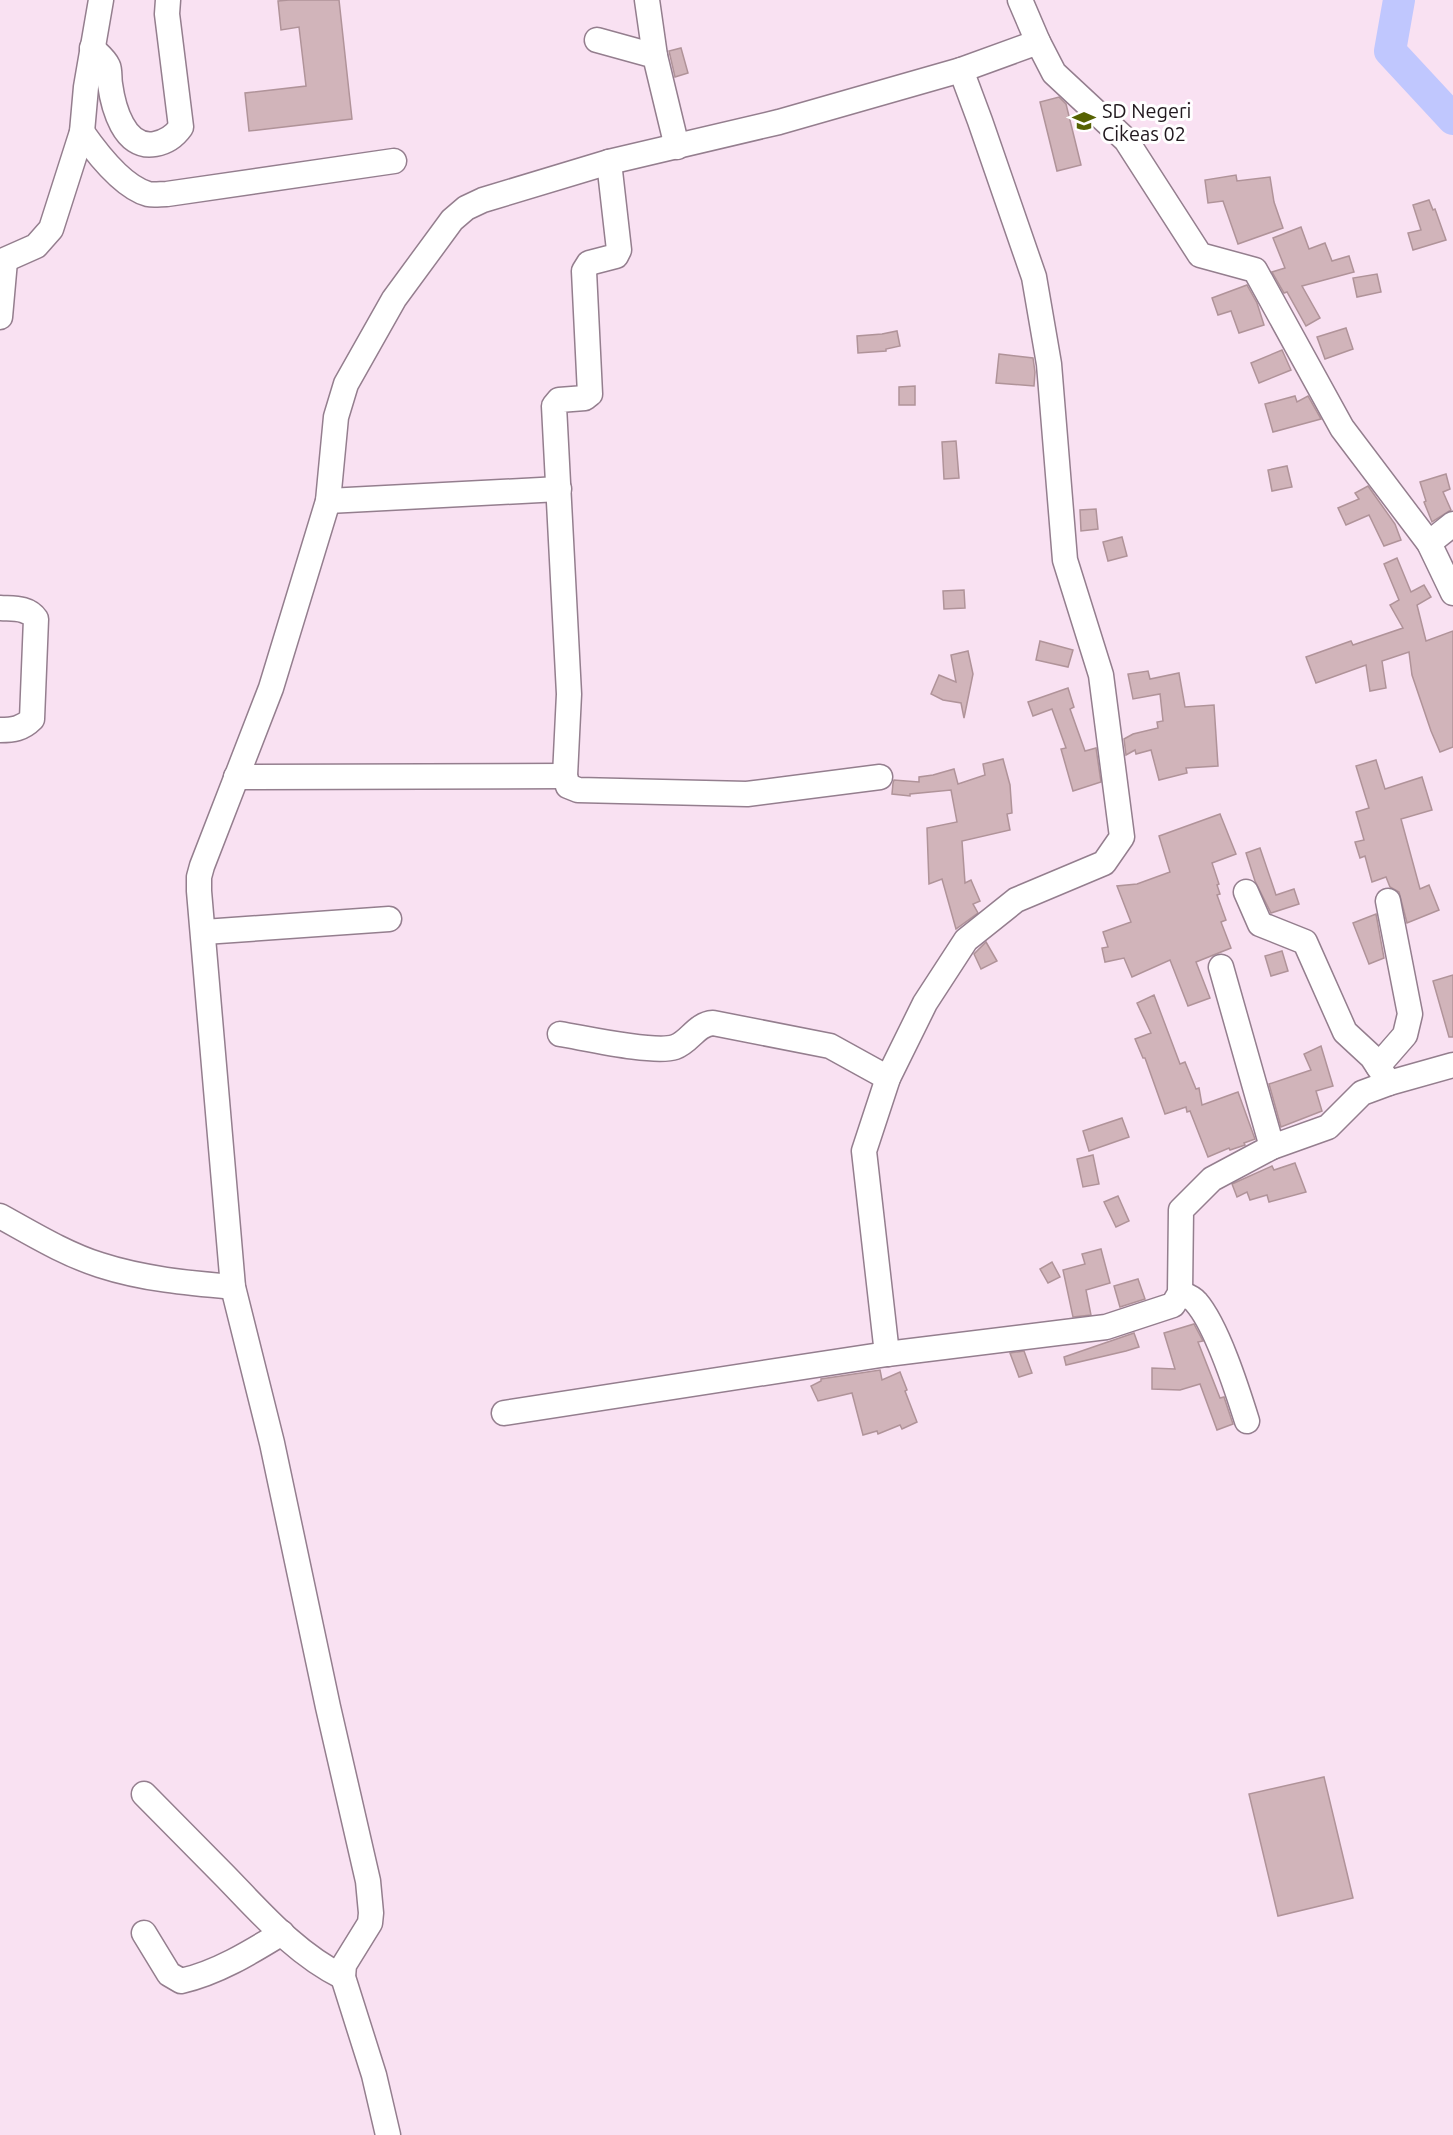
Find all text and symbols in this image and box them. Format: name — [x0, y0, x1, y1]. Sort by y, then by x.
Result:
place label: SD Negeri Cikeas 02 — [1102, 99, 1191, 145]
school or university icon: SD Negeri Cikeas 02 — [1071, 108, 1097, 134]

